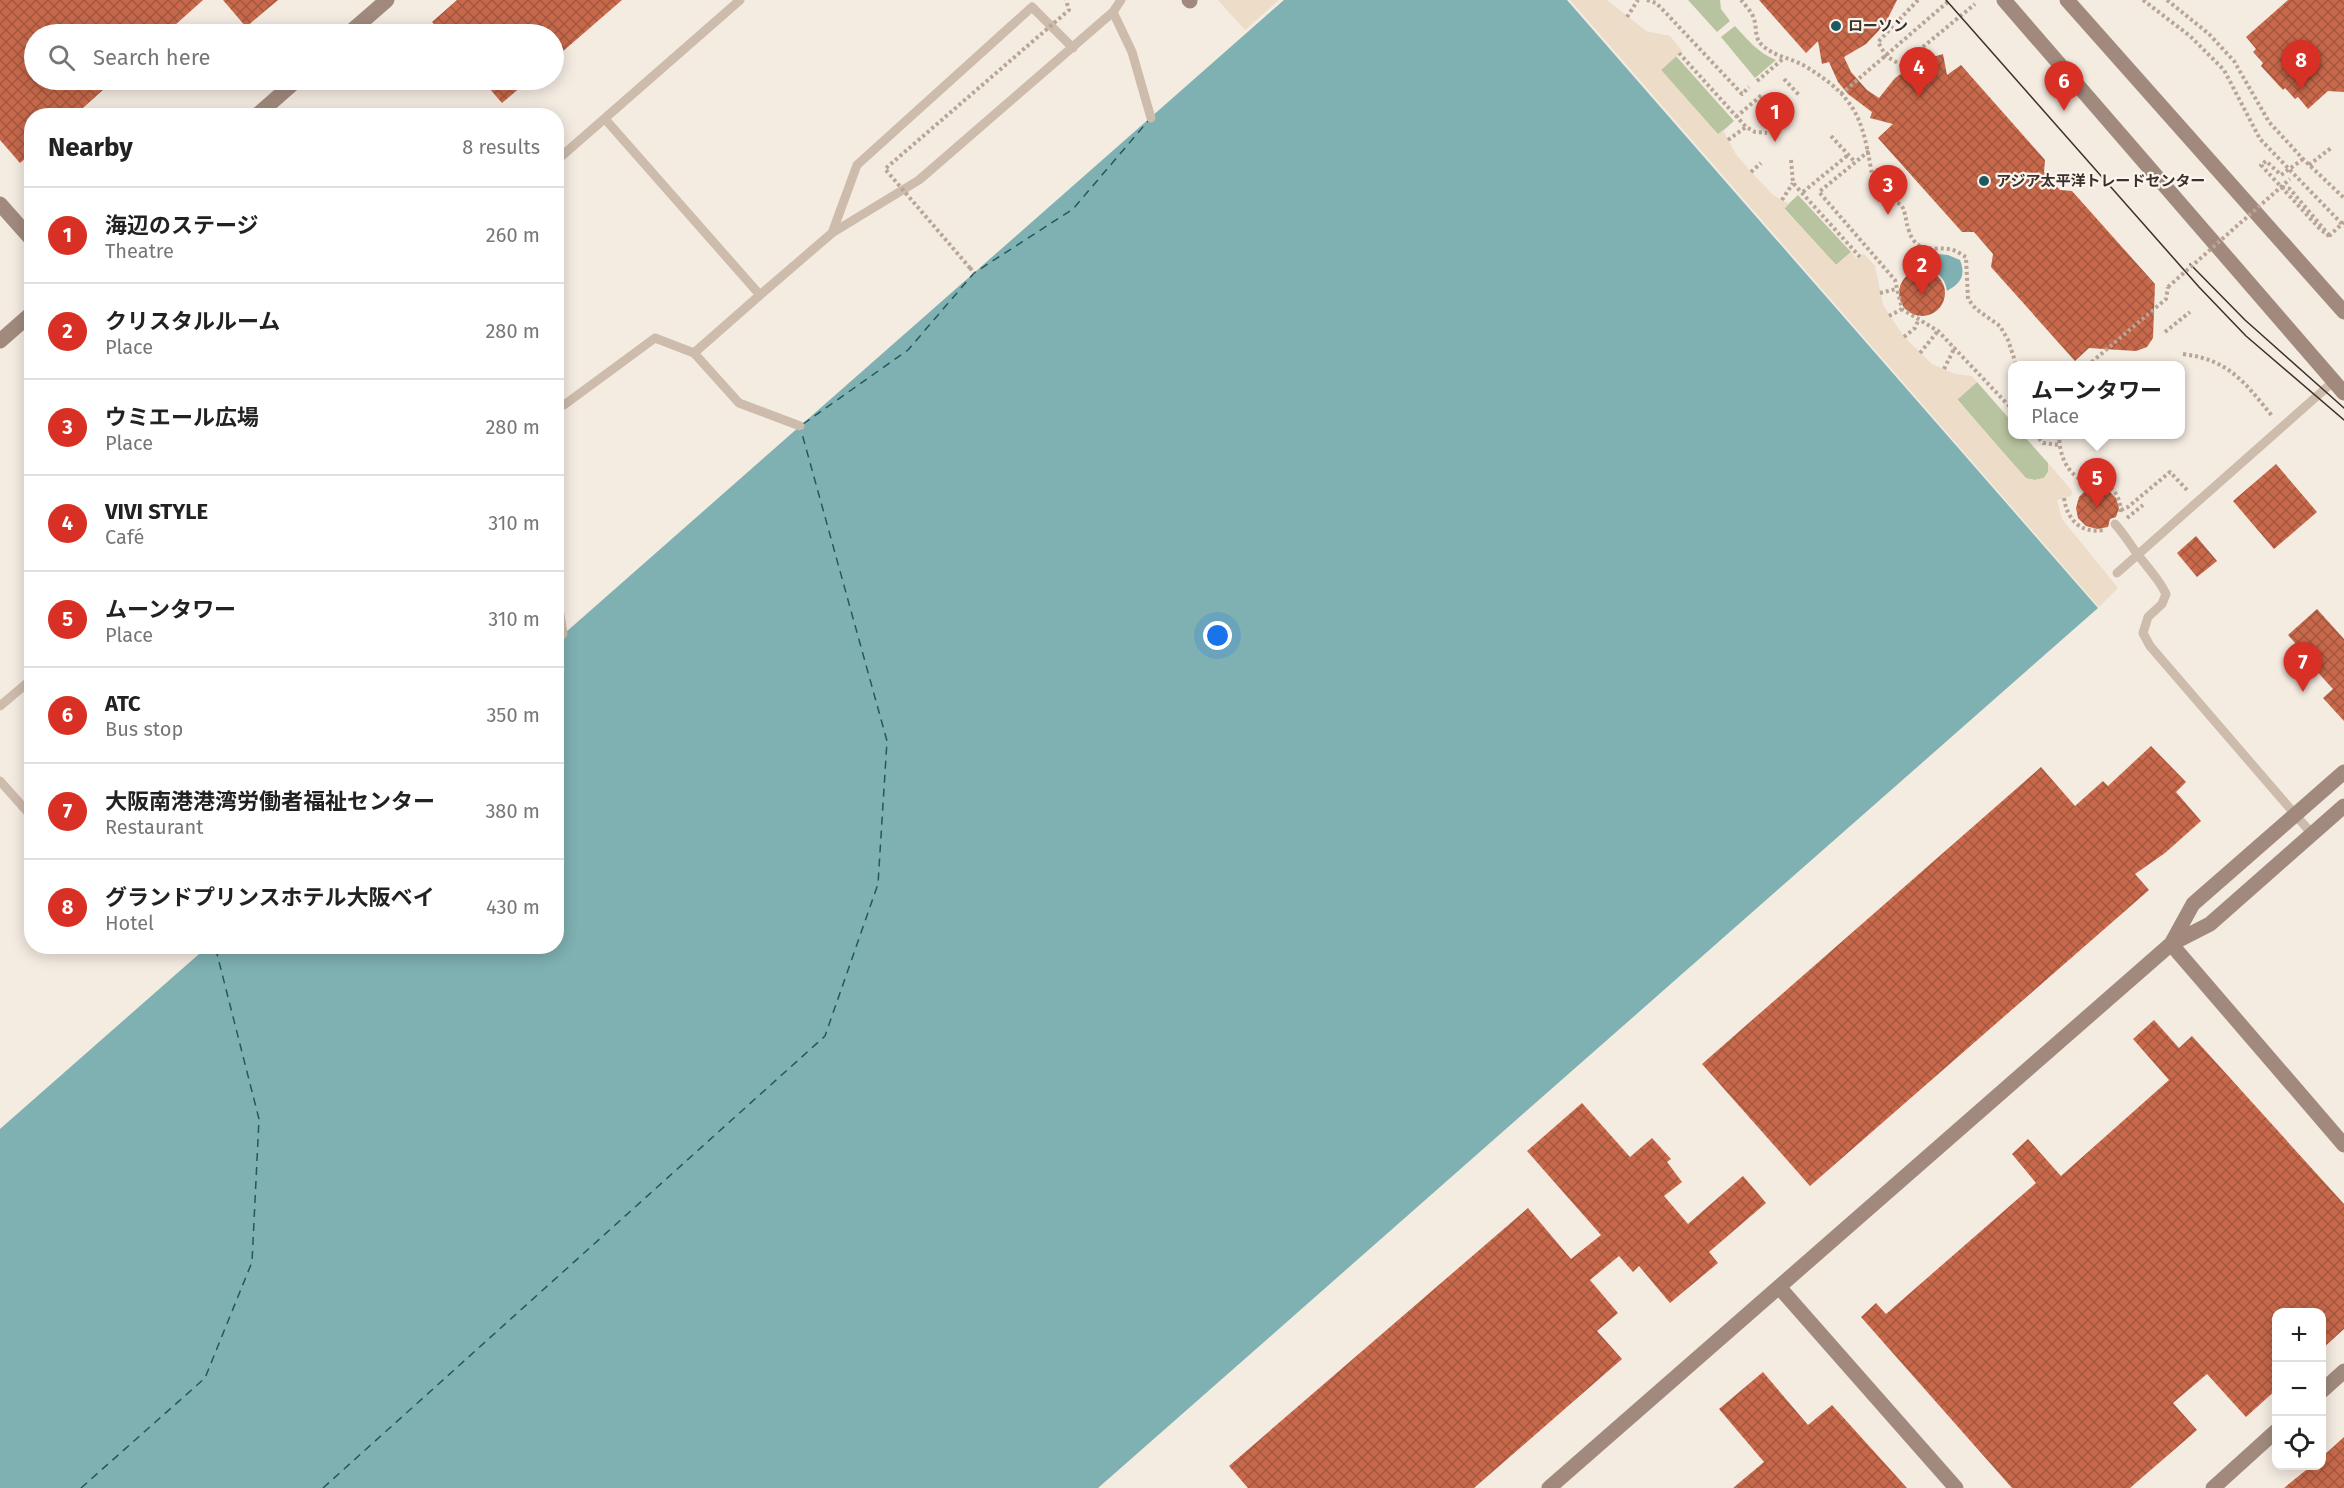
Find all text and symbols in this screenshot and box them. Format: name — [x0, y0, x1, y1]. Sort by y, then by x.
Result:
place label: ローソン — [1848, 17, 1908, 35]
marker: ローソン — [1829, 19, 1843, 33]
search box — [24, 24, 564, 90]
pin: 8 — [2282, 40, 2320, 90]
icon: search — [45, 41, 78, 74]
text: Search here — [93, 44, 211, 71]
pin: 4 — [1900, 48, 1938, 97]
pin: 6 — [2044, 62, 2084, 111]
pin: 1 — [1756, 92, 1794, 142]
text: Nearby — [48, 132, 133, 163]
text: 8 results — [462, 135, 540, 159]
pin: 3 — [1868, 166, 1908, 215]
place label: アジア太平洋トレードセンター — [1996, 172, 2205, 190]
marker: アジア太平洋トレードセンター — [1977, 174, 1991, 188]
text: 海辺のステージ — [105, 212, 259, 239]
text: 1 — [63, 223, 72, 247]
text: 260 m — [486, 223, 540, 247]
text: Theatre — [105, 239, 174, 263]
pin: 2 — [1902, 246, 1942, 295]
text: クリスタルルーム — [105, 308, 280, 335]
text: 2 — [62, 319, 73, 343]
text: 280 m — [485, 319, 540, 343]
text: Place — [105, 335, 153, 359]
popup — [2008, 361, 2185, 439]
text: ムーンタワー — [2031, 377, 2162, 404]
text: ウミエール広場 — [105, 404, 259, 431]
text: Place — [2031, 404, 2079, 428]
text: 3 — [62, 415, 73, 439]
text: 280 m — [485, 415, 540, 439]
text: Place — [105, 431, 153, 455]
pin: 5 — [2078, 458, 2116, 508]
text: VIVI STYLE — [105, 498, 208, 525]
text: 4 — [62, 511, 73, 535]
text: 310 m — [488, 511, 540, 535]
text: Café — [105, 525, 144, 549]
text: ムーンタワー — [105, 596, 236, 623]
text: 5 — [62, 607, 73, 631]
text: 310 m — [488, 607, 540, 631]
your location — [1203, 621, 1232, 650]
text: Place — [105, 623, 153, 647]
pin: 7 — [2284, 642, 2322, 692]
text: ATC — [105, 690, 141, 717]
text: 6 — [62, 703, 73, 727]
text: 350 m — [486, 703, 540, 727]
text: Bus stop — [105, 717, 183, 741]
text: 大阪南港港湾労働者福祉センター — [105, 788, 435, 815]
text: 7 — [63, 799, 72, 823]
text: 380 m — [485, 799, 540, 823]
text: Restaurant — [105, 815, 203, 839]
text: グランドプリンスホテル大阪ベイ — [105, 884, 435, 911]
text: 8 — [62, 895, 73, 919]
text: 430 m — [486, 895, 540, 919]
text: Hotel — [105, 911, 154, 935]
map controls — [2272, 1308, 2326, 1470]
button: + — [2272, 1308, 2326, 1362]
button: − — [2272, 1362, 2326, 1416]
button: locate — [2272, 1416, 2326, 1470]

